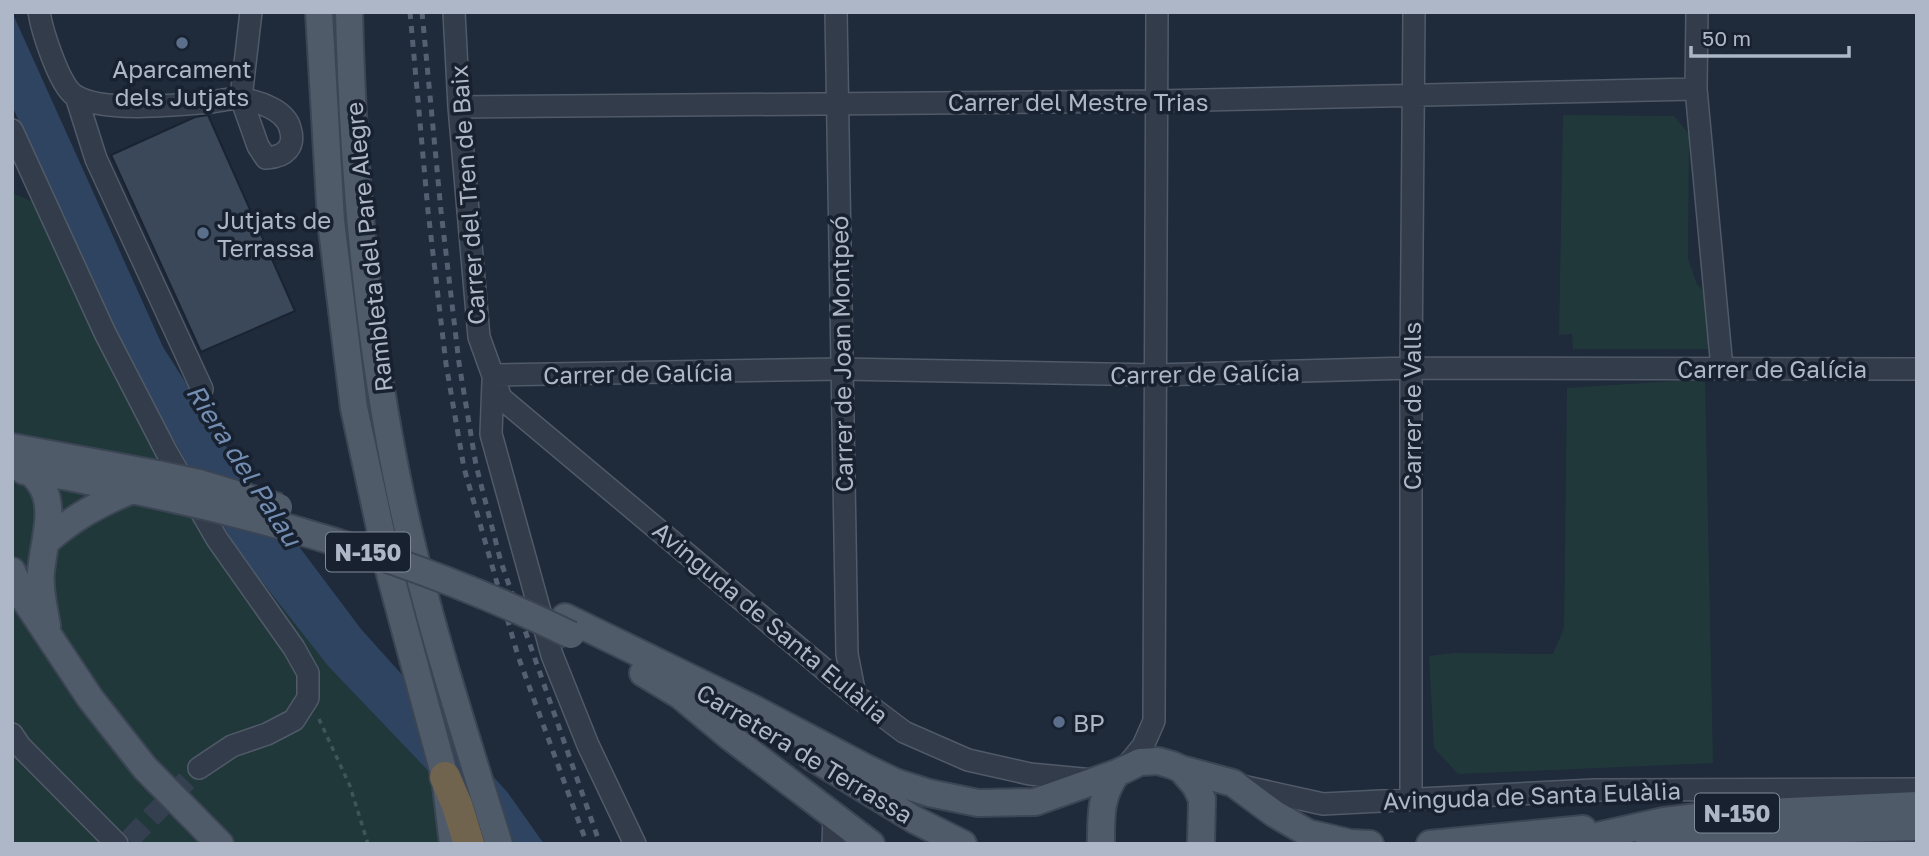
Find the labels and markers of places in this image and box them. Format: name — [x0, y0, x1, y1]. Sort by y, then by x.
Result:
marker: Aparcament dels Jutjats — [174, 35, 190, 51]
place label: Aparcament dels Jutjats — [112, 54, 252, 111]
place label: Jutjats de Terrassa — [217, 205, 331, 262]
marker: Jutjats de Terrassa — [195, 225, 211, 241]
place label: BP — [1073, 708, 1105, 737]
marker: BP — [1051, 714, 1067, 730]

